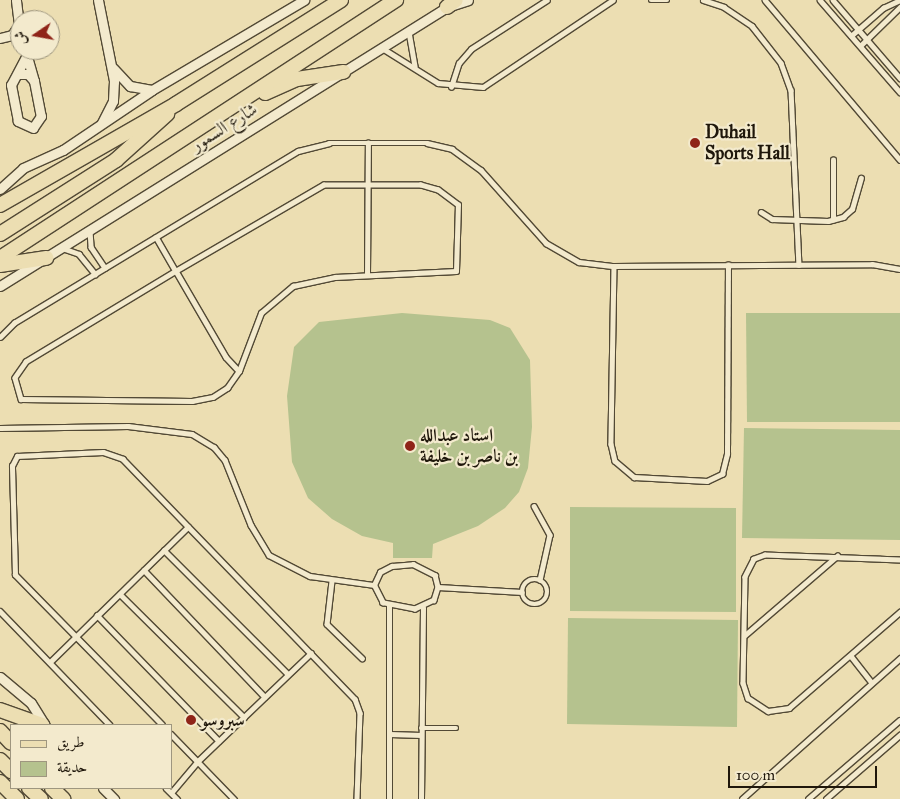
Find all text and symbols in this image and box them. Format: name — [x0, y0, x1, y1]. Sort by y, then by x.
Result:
north arrow — [10, 10, 60, 60]
text: ش — [11, 29, 31, 47]
street label: شارع السمور — [187, 98, 261, 156]
place label: Duhail Sports Hall — [705, 122, 790, 164]
marker: Duhail Sports Hall — [689, 137, 701, 149]
place label: استاد عبدالله بن ناصر بن خليفة — [420, 425, 518, 468]
marker: استاد عبدالله بن ناصر بن خليفة — [404, 440, 416, 452]
place label: سبروسو — [201, 709, 245, 731]
marker: سبروسو — [185, 714, 197, 726]
legend — [10, 724, 172, 789]
text: طريق — [57, 733, 84, 751]
scale bar — [730, 756, 879, 788]
text: حديقة — [57, 758, 87, 776]
text: 100 m — [736, 766, 775, 784]

